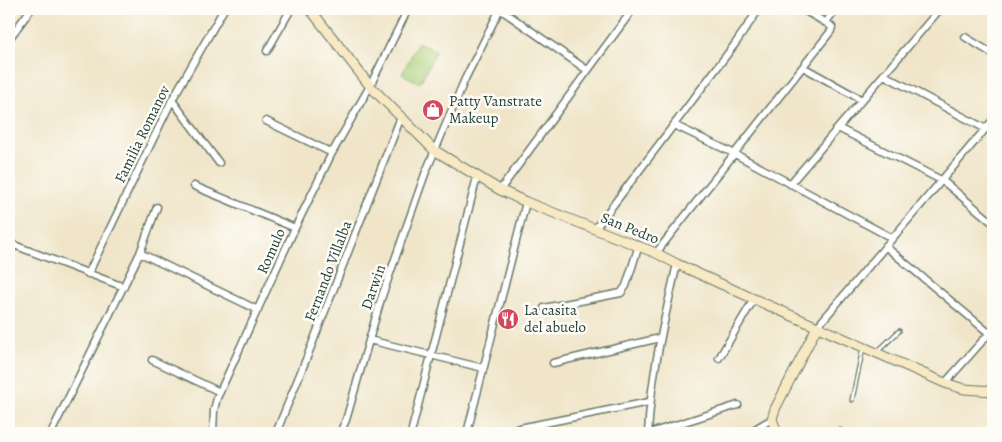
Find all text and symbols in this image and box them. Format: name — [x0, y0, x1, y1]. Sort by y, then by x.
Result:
street label: Familia Romanov — [110, 82, 174, 186]
place label: Patty Vanstrate Makeup — [449, 91, 542, 128]
shop icon: Patty Vanstrate Makeup — [421, 98, 445, 122]
street label: San Pedro — [598, 207, 662, 249]
street label: Fernando Villalba — [300, 218, 356, 324]
street label: Romulo — [252, 225, 290, 277]
street label: Darwin — [356, 262, 390, 312]
place label: La casita del abuelo — [524, 300, 586, 337]
restaurant icon: La casita del abuelo — [496, 307, 520, 331]

